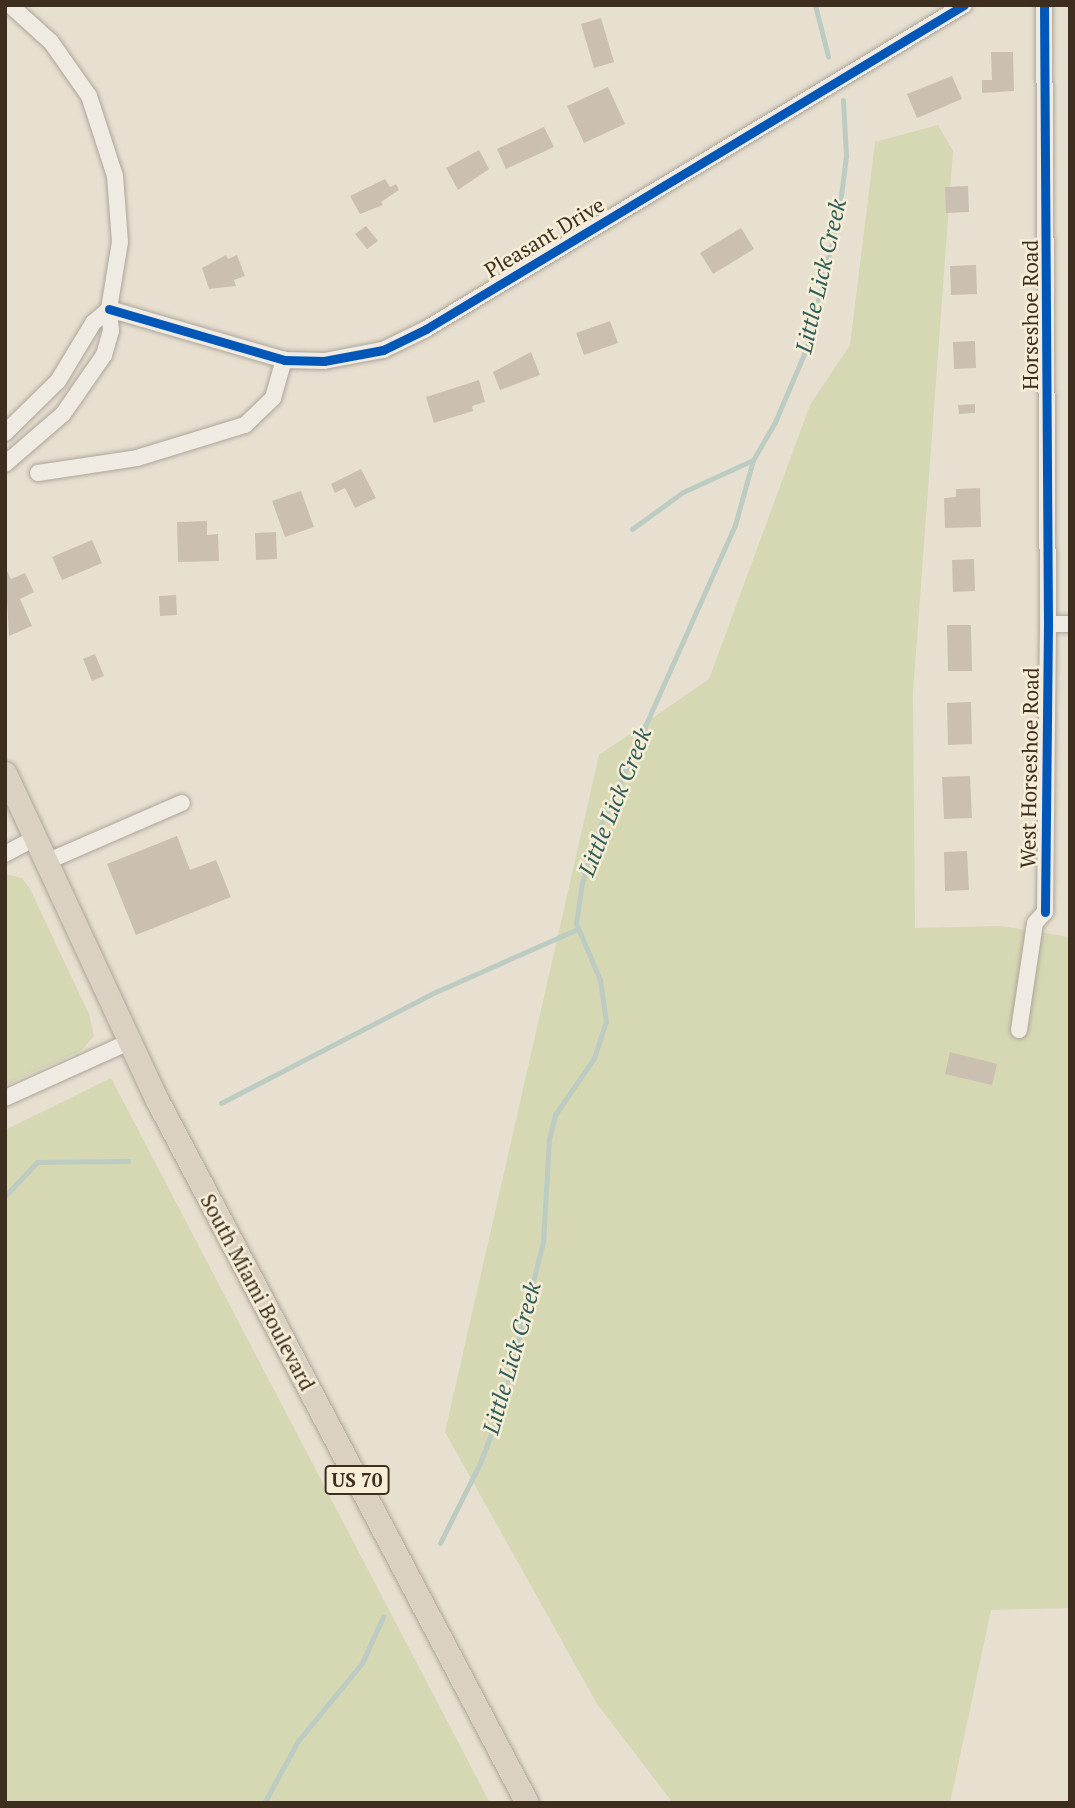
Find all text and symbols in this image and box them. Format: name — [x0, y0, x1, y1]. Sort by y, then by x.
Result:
street label: Pleasant Drive — [480, 191, 608, 283]
water label: Little Lick Creek — [790, 196, 852, 356]
street label: Horseshoe Road — [1017, 240, 1043, 390]
street label: West Horseshoe Road — [1015, 667, 1043, 869]
water label: Little Lick Creek — [573, 724, 657, 880]
street label: South Miami Boulevard — [195, 1189, 321, 1395]
water label: Little Lick Creek — [477, 1279, 547, 1437]
road number: US 70 — [324, 1464, 390, 1496]

